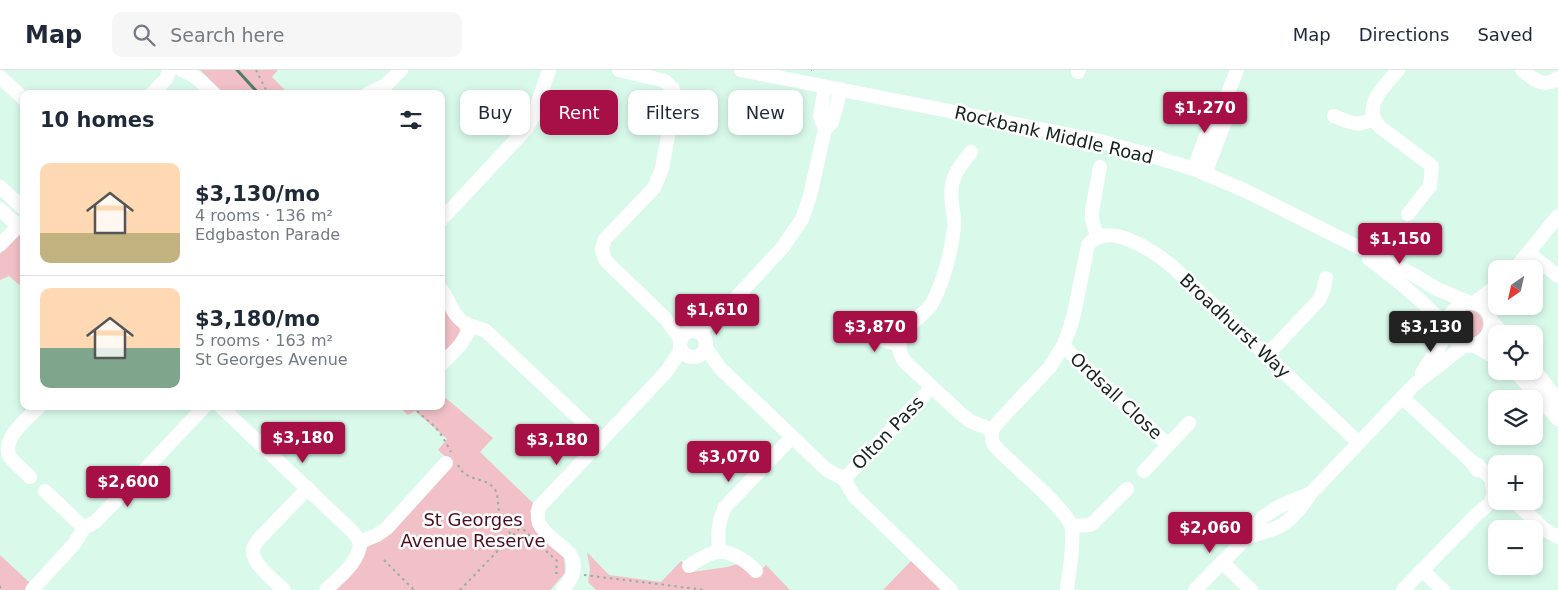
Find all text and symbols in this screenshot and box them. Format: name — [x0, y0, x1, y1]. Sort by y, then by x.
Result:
search box — [112, 12, 462, 57]
text: Map — [25, 21, 82, 49]
icon: search — [130, 21, 158, 49]
text: Search here — [170, 24, 284, 46]
text: Map — [1293, 24, 1331, 45]
text: Directions — [1359, 24, 1449, 45]
text: Saved — [1477, 24, 1533, 45]
chip: Buy — [460, 90, 530, 135]
chip: Rent — [540, 90, 618, 135]
chip: Filters — [628, 90, 718, 135]
chip: New — [728, 90, 803, 135]
pin: $1,270 — [1164, 92, 1246, 134]
text: $1,270 — [1174, 98, 1236, 117]
street label: Rockbank Middle Road — [953, 101, 1156, 168]
icon: filters — [397, 106, 425, 134]
text: 10 homes — [40, 108, 155, 132]
text: $3,130/mo — [195, 182, 320, 206]
icon: home — [80, 183, 140, 243]
text: 4 rooms · 136 m² — [195, 206, 333, 225]
pin: $1,150 — [1359, 222, 1441, 265]
text: Edgbaston Parade — [195, 225, 340, 244]
text: $1,150 — [1369, 229, 1431, 248]
north arrow — [1488, 260, 1542, 315]
map controls — [1488, 260, 1543, 575]
street label: Broadhurst Way — [1176, 269, 1295, 382]
pin: $1,610 — [676, 294, 758, 336]
text: $1,610 — [686, 300, 748, 319]
text: $3,180/mo — [195, 307, 320, 331]
icon: home — [80, 308, 140, 368]
pin: $3,870 — [834, 310, 916, 353]
pin: $3,130 — [1390, 310, 1472, 353]
text: $3,870 — [844, 317, 906, 336]
text: $3,130 — [1400, 317, 1462, 336]
button: locate — [1488, 325, 1543, 380]
text: 5 rooms · 163 m² — [195, 331, 333, 350]
street label: Ordsall Close — [1066, 348, 1167, 443]
text: St Georges Avenue — [195, 350, 348, 369]
button: layers — [1488, 390, 1543, 445]
street label: Olton Pass — [847, 391, 928, 474]
pin: $3,180 — [262, 422, 344, 464]
pin: $3,180 — [516, 424, 598, 466]
text: $3,180 — [272, 428, 334, 447]
text: $3,180 — [526, 430, 588, 449]
pin: $3,070 — [688, 440, 770, 483]
text: $3,070 — [698, 447, 760, 466]
button: + — [1488, 455, 1543, 510]
pin: $2,600 — [87, 466, 169, 508]
text: $2,600 — [97, 472, 159, 491]
park label: St Georges Avenue Reserve — [401, 509, 545, 551]
pin: $2,060 — [1169, 512, 1251, 554]
text: $2,060 — [1179, 518, 1241, 537]
button: − — [1488, 520, 1543, 575]

